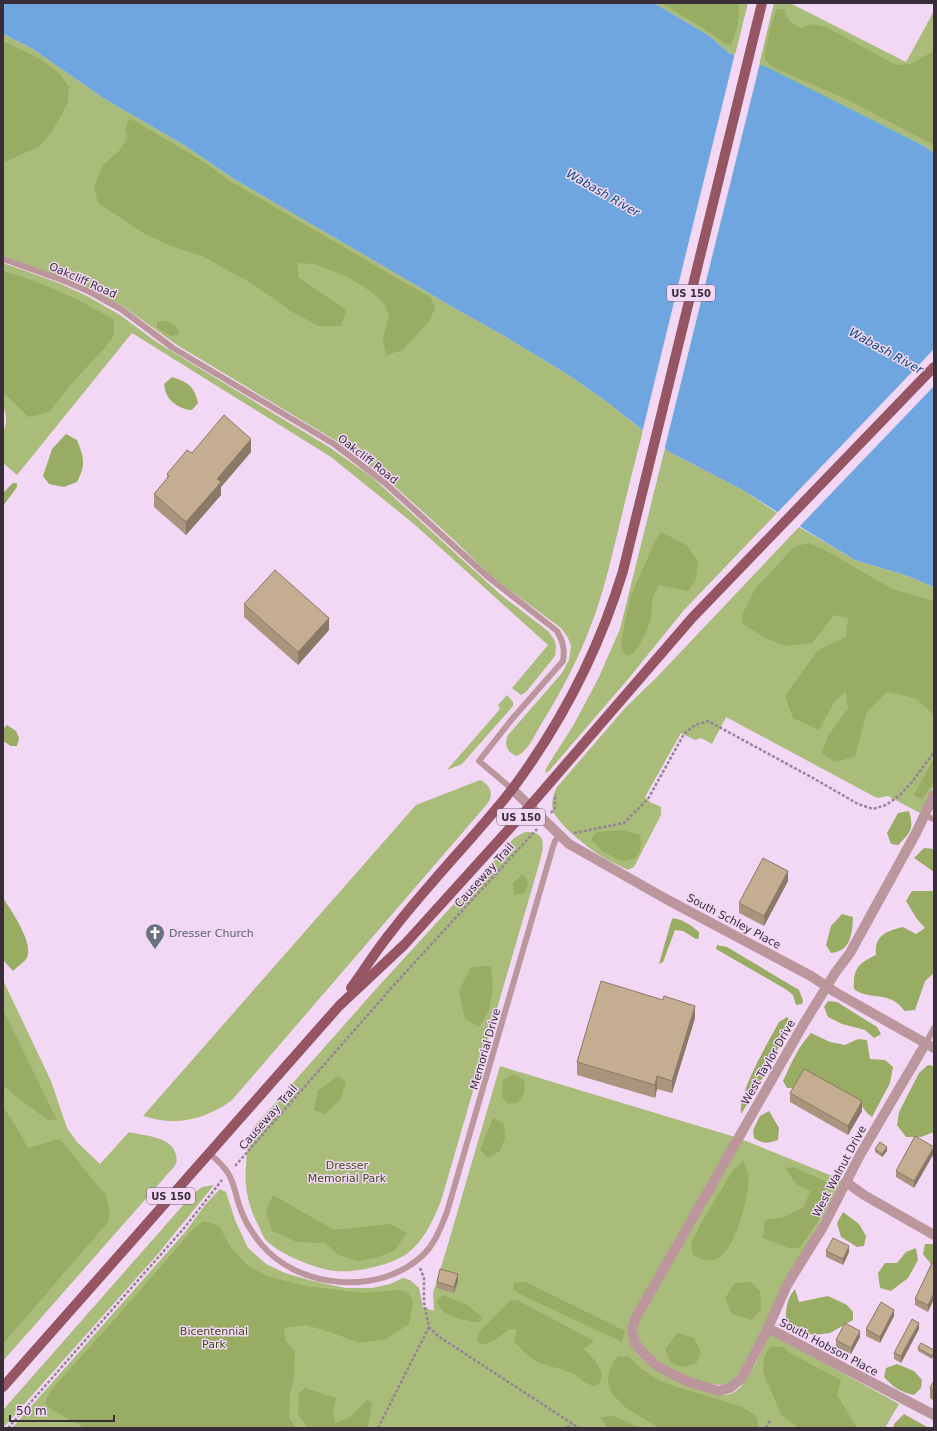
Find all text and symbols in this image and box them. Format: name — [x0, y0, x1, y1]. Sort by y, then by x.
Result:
water label: Wabash River — [564, 166, 643, 220]
street label: Oakcliff Road — [47, 260, 119, 301]
road number: US 150 — [667, 285, 715, 301]
water label: Wabash River — [847, 325, 926, 378]
street label: Oakcliff Road — [335, 432, 400, 487]
road number: US 150 — [497, 809, 545, 825]
street label: Causeway Trail — [452, 840, 517, 910]
street label: South Schley Place — [685, 891, 783, 952]
church icon: Dresser Church — [144, 922, 166, 950]
place label: Dresser Church — [169, 927, 254, 940]
street label: Memorial Drive — [468, 1007, 503, 1091]
street label: West Taylor Drive — [739, 1017, 798, 1107]
street label: Causeway Trail — [237, 1082, 300, 1153]
street label: West Walnut Drive — [810, 1123, 869, 1219]
park label: Dresser Memorial Park — [308, 1159, 387, 1185]
road number: US 150 — [147, 1188, 195, 1204]
street label: South Hobson Place — [777, 1316, 880, 1379]
park label: Bicentennial Park — [180, 1325, 248, 1351]
scale bar — [10, 1397, 114, 1423]
text: 50 m — [16, 1404, 47, 1418]

